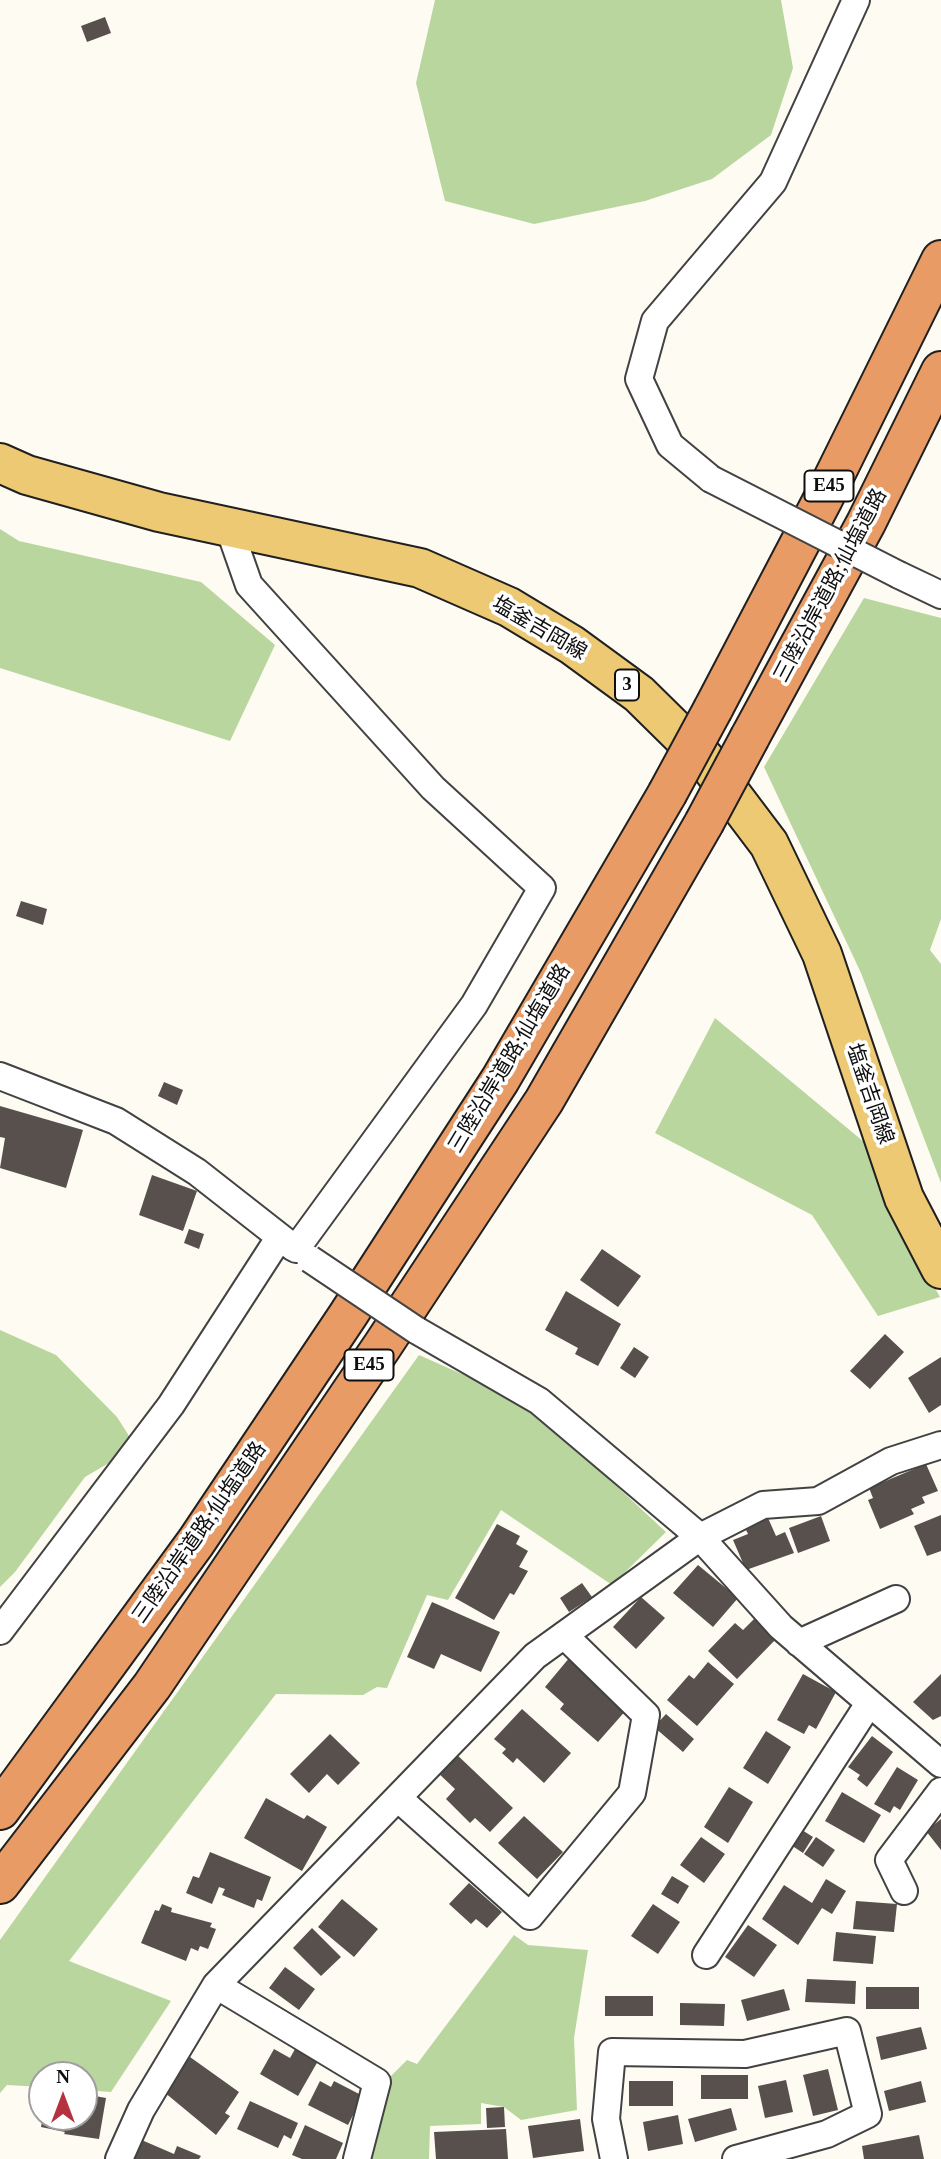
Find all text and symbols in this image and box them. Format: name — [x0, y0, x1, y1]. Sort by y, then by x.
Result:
road number: E45 — [804, 471, 854, 502]
street label: 三陸沿岸道路;仙塩道路 — [769, 485, 893, 687]
street label: 塩釜吉岡線 — [487, 592, 591, 666]
road number: 3 — [615, 670, 639, 700]
street label: 三陸沿岸道路;仙塩道路 — [444, 960, 576, 1158]
street label: 塩釜吉岡線 — [840, 1040, 898, 1148]
road number: E45 — [344, 1350, 394, 1380]
street label: 三陸沿岸道路;仙塩道路 — [128, 1437, 272, 1629]
north arrow — [28, 2061, 98, 2131]
text: N — [56, 2066, 70, 2087]

